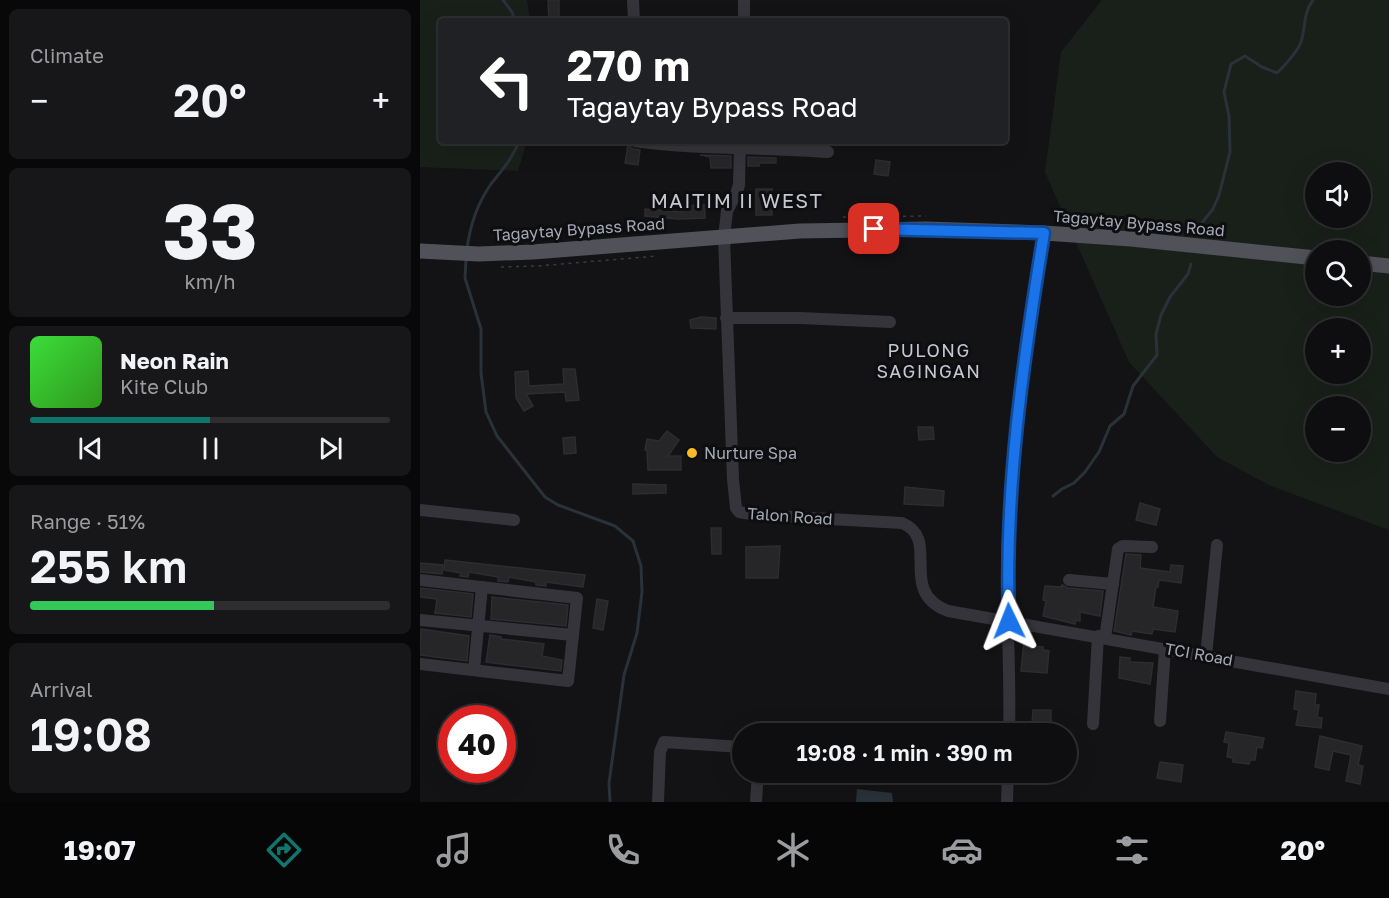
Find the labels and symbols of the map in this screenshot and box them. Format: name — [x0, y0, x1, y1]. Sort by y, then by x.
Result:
district label: MAITIM II WEST — [651, 188, 823, 212]
pin — [848, 203, 899, 254]
street label: Tagaytay Bypass Road — [1052, 206, 1226, 240]
street label: Tagaytay Bypass Road — [492, 213, 666, 245]
district label: PULONG SAGINGAN — [876, 339, 982, 382]
place label: Nurture Spa — [704, 443, 797, 463]
marker: Nurture Spa — [685, 446, 699, 460]
street label: Talon Road — [747, 503, 833, 529]
position arrow — [977, 589, 1041, 653]
street label: TCI Road — [1163, 638, 1235, 670]
speed limit sign: 40 — [438, 705, 516, 783]

